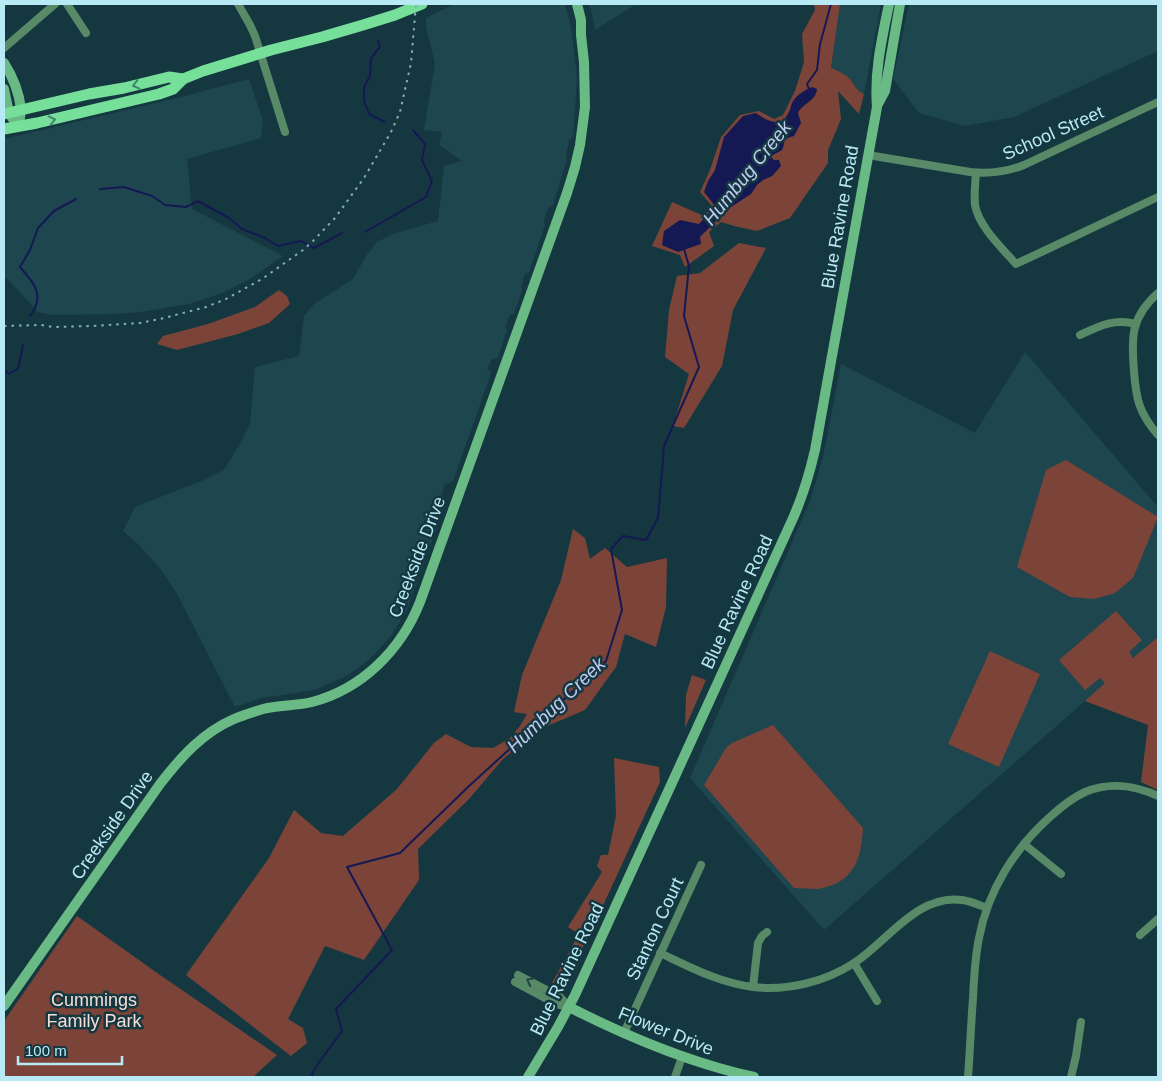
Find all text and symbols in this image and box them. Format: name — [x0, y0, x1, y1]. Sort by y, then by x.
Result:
one-way arrow — [132, 79, 141, 90]
street label: School Street — [1000, 102, 1106, 164]
one-way arrow — [47, 115, 56, 126]
water label: Humbug Creek — [699, 116, 796, 229]
street label: Blue Ravine Road — [818, 144, 862, 290]
street label: Creekside Drive — [385, 494, 449, 620]
street label: Blue Ravine Road — [697, 532, 777, 672]
water label: Humbug Creek — [503, 652, 610, 757]
street label: Creekside Drive — [67, 767, 157, 883]
street label: Stanton Court — [622, 874, 688, 984]
street label: Blue Ravine Road — [526, 899, 608, 1039]
one-way arrow — [526, 977, 535, 987]
park label: Cummings Family Park — [46, 990, 143, 1031]
street label: Flower Drive — [615, 1003, 717, 1059]
scale bar — [18, 1034, 121, 1066]
text: 100 m — [25, 1042, 67, 1059]

